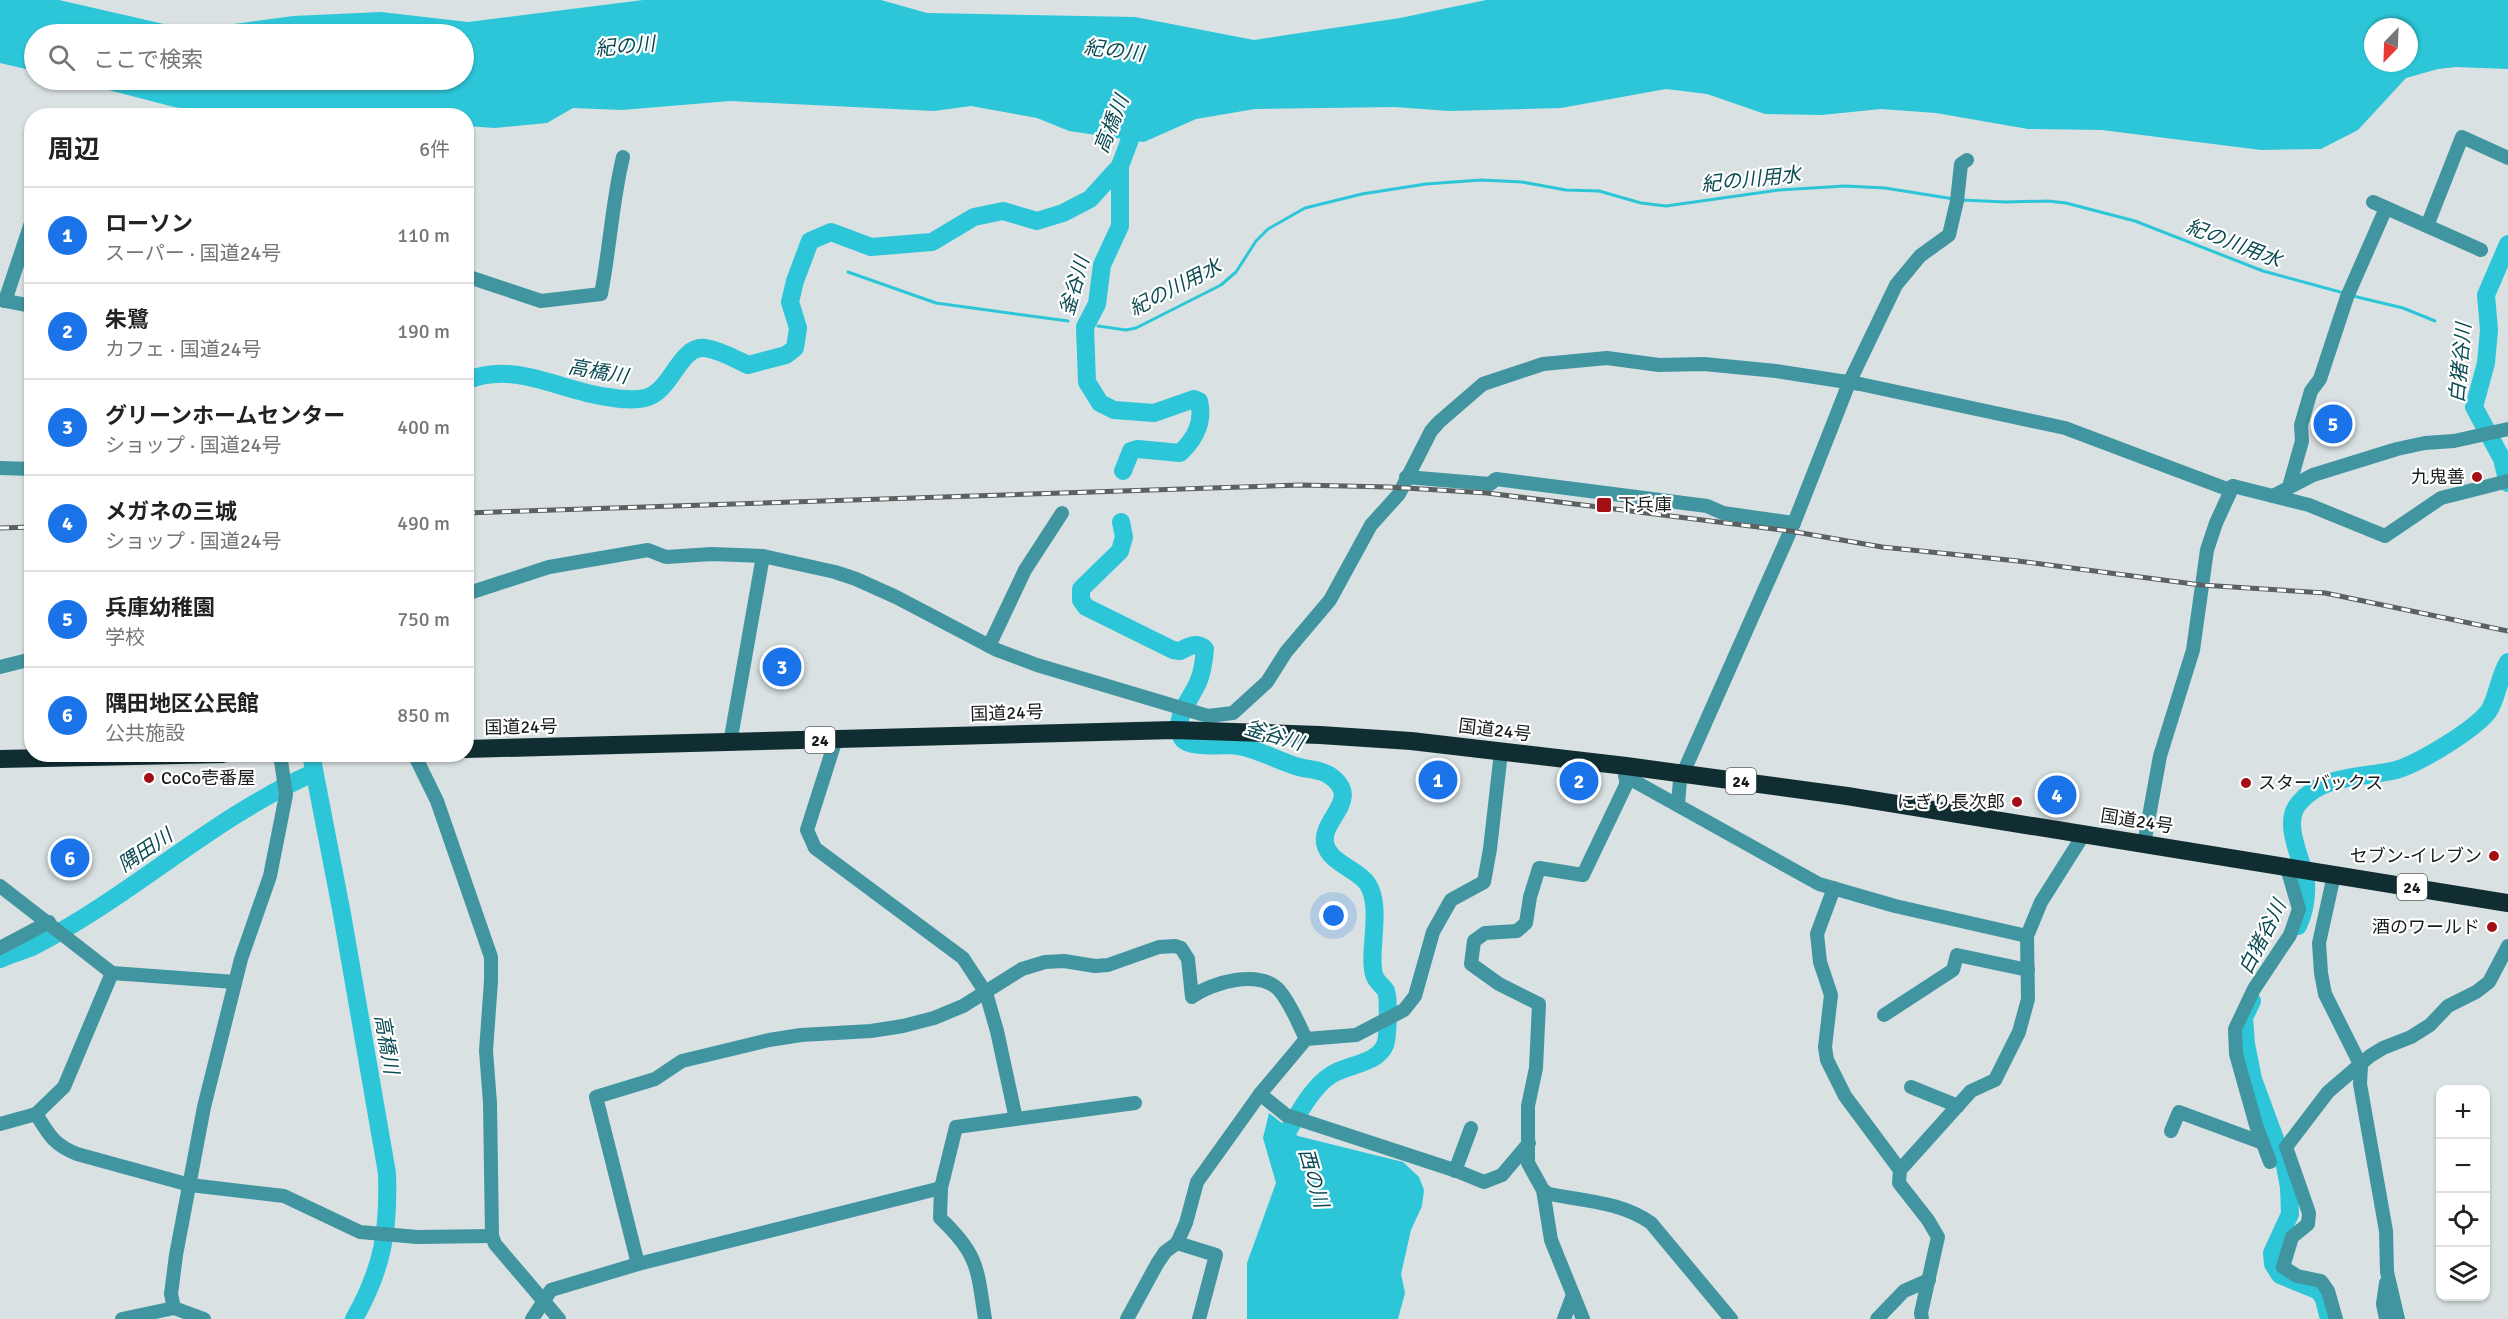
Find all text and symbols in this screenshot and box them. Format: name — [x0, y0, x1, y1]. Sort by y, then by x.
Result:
north arrow — [2364, 18, 2418, 72]
search box — [24, 24, 474, 90]
water label: 紀の川 — [594, 31, 658, 62]
water label: 紀の川 — [1083, 34, 1147, 67]
icon: search — [45, 41, 78, 74]
text: ここで検索 — [93, 46, 203, 73]
water label: 高橋川 — [1089, 90, 1135, 157]
text: 周辺 — [48, 134, 100, 166]
text: 6件 — [419, 137, 450, 162]
water label: 紀の川用水 — [1700, 162, 1804, 197]
text: ローソン — [105, 210, 193, 237]
water label: 紀の川用水 — [2183, 214, 2287, 274]
text: 1 — [62, 223, 73, 248]
text: 110 m — [397, 223, 450, 248]
text: スーパー · 国道24号 — [105, 241, 281, 266]
water label: 釜谷川 — [1054, 252, 1095, 318]
water label: 紀の川用水 — [1125, 253, 1227, 321]
text: 朱鷺 — [105, 306, 149, 333]
text: 2 — [62, 319, 73, 344]
text: 190 m — [397, 319, 450, 344]
water label: 白猪谷川 — [2445, 320, 2477, 404]
text: カフェ · 国道24号 — [105, 337, 262, 362]
water label: 高橋川 — [566, 354, 632, 389]
text: グリーンホームセンター — [105, 402, 345, 429]
pin: 5 — [2314, 402, 2352, 446]
text: 3 — [62, 415, 73, 440]
text: 400 m — [397, 415, 450, 440]
text: ショップ · 国道24号 — [105, 433, 282, 458]
place label: 九鬼善 — [2411, 466, 2465, 488]
marker: 九鬼善 — [2470, 470, 2484, 484]
place label: 下兵庫 — [1618, 494, 1672, 516]
marker: 下兵庫 — [1595, 496, 1613, 514]
text: メガネの三城 — [105, 498, 237, 525]
text: 4 — [62, 511, 73, 536]
text: 490 m — [397, 511, 450, 536]
text: ショップ · 国道24号 — [105, 529, 282, 554]
text: 兵庫幼稚園 — [105, 594, 215, 621]
text: 5 — [62, 607, 73, 632]
text: 750 m — [397, 607, 450, 632]
text: 学校 — [105, 625, 145, 650]
pin: 3 — [762, 644, 802, 690]
text: 隅田地区公民館 — [105, 690, 259, 717]
street label: 国道24号 — [970, 701, 1044, 725]
text: 6 — [62, 703, 73, 728]
text: 850 m — [397, 703, 450, 728]
street label: 国道24号 — [484, 715, 558, 739]
water label: 釜谷川 — [1242, 715, 1308, 757]
street label: 国道24号 — [1457, 715, 1533, 745]
text: 公共施設 — [105, 721, 185, 746]
road number: 24 — [805, 727, 835, 753]
pin: 1 — [1418, 758, 1458, 802]
pin: 2 — [1560, 758, 1598, 804]
place label: CoCo壱番屋 — [161, 767, 255, 789]
road number: 24 — [1726, 768, 1756, 794]
marker: CoCo壱番屋 — [142, 771, 156, 785]
pin: 4 — [2038, 772, 2076, 818]
place label: スターバックス — [2258, 772, 2383, 794]
marker: スターバックス — [2239, 776, 2253, 790]
place label: にぎり長次郎 — [1897, 791, 2005, 813]
marker: にぎり長次郎 — [2010, 795, 2024, 809]
street label: 国道24号 — [2099, 804, 2175, 838]
water label: 隅田川 — [113, 822, 179, 878]
pin: 6 — [50, 836, 90, 880]
place label: セブン-イレブン — [2350, 845, 2482, 867]
marker: セブン-イレブン — [2487, 849, 2501, 863]
road number: 24 — [2397, 874, 2427, 900]
water label: 白猪谷川 — [2233, 894, 2293, 979]
your location — [1319, 901, 1348, 930]
place label: 酒のワールド — [2372, 916, 2480, 938]
marker: 酒のワールド — [2485, 920, 2499, 934]
water label: 高橋川 — [369, 1012, 404, 1078]
map controls — [2436, 1085, 2490, 1301]
button: + — [2436, 1085, 2490, 1139]
button: − — [2436, 1139, 2490, 1193]
water label: 西の川 — [1293, 1146, 1334, 1212]
button: locate — [2436, 1193, 2490, 1247]
button: layers — [2436, 1247, 2490, 1301]

